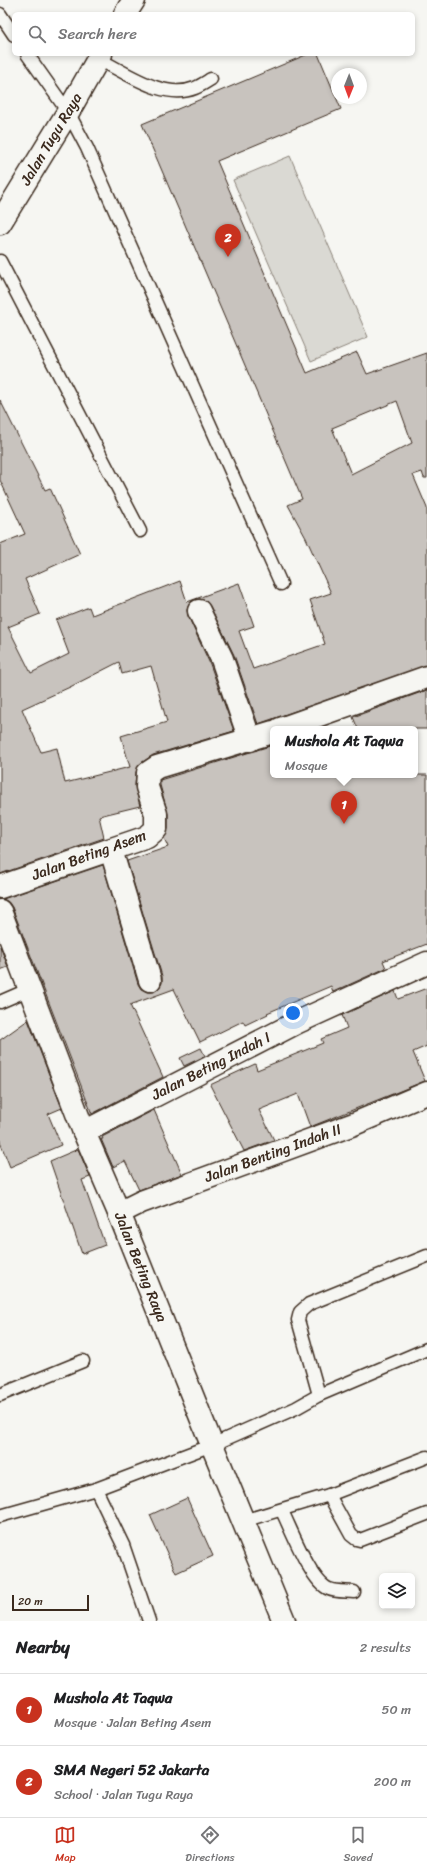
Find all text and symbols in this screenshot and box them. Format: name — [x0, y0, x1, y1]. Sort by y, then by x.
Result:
search box — [12, 12, 415, 56]
text: Search here — [58, 21, 137, 47]
icon: search — [26, 23, 48, 45]
north arrow — [331, 68, 367, 104]
street label: Jalan Tugu Raya — [12, 87, 89, 191]
pin: 2 — [215, 224, 241, 257]
popup — [270, 726, 418, 778]
text: Mushola At Taqwa — [285, 728, 403, 754]
text: Mosque — [285, 754, 328, 777]
pin: 1 — [331, 791, 357, 824]
street label: Jalan Beting Asem — [27, 822, 150, 888]
your location — [283, 1003, 303, 1023]
street label: Jalan Beting Indah I — [146, 1025, 276, 1108]
street label: Jalan Benting Indah II — [200, 1116, 345, 1190]
street label: Jalan Beting Raya — [107, 1207, 175, 1326]
map controls — [379, 1573, 415, 1609]
button: layers — [379, 1573, 415, 1609]
text: 20 m — [18, 1592, 43, 1611]
scale bar — [12, 1593, 89, 1612]
text: Nearby — [16, 1632, 70, 1662]
text: 2 results — [360, 1636, 411, 1659]
text: Mushola At Taqwa — [54, 1685, 172, 1711]
text: 1 — [26, 1698, 32, 1721]
text: 50 m — [381, 1698, 411, 1721]
text: Mosque · Jalan Beting Asem — [54, 1711, 211, 1734]
text: SMA Negeri 52 Jakarta — [54, 1757, 209, 1783]
text: 2 — [25, 1770, 33, 1793]
text: 200 m — [374, 1770, 411, 1793]
text: School · Jalan Tugu Raya — [54, 1783, 193, 1806]
tab: Map — [54, 1824, 76, 1867]
tab: Directions — [185, 1824, 235, 1867]
tab: Saved — [344, 1824, 373, 1867]

